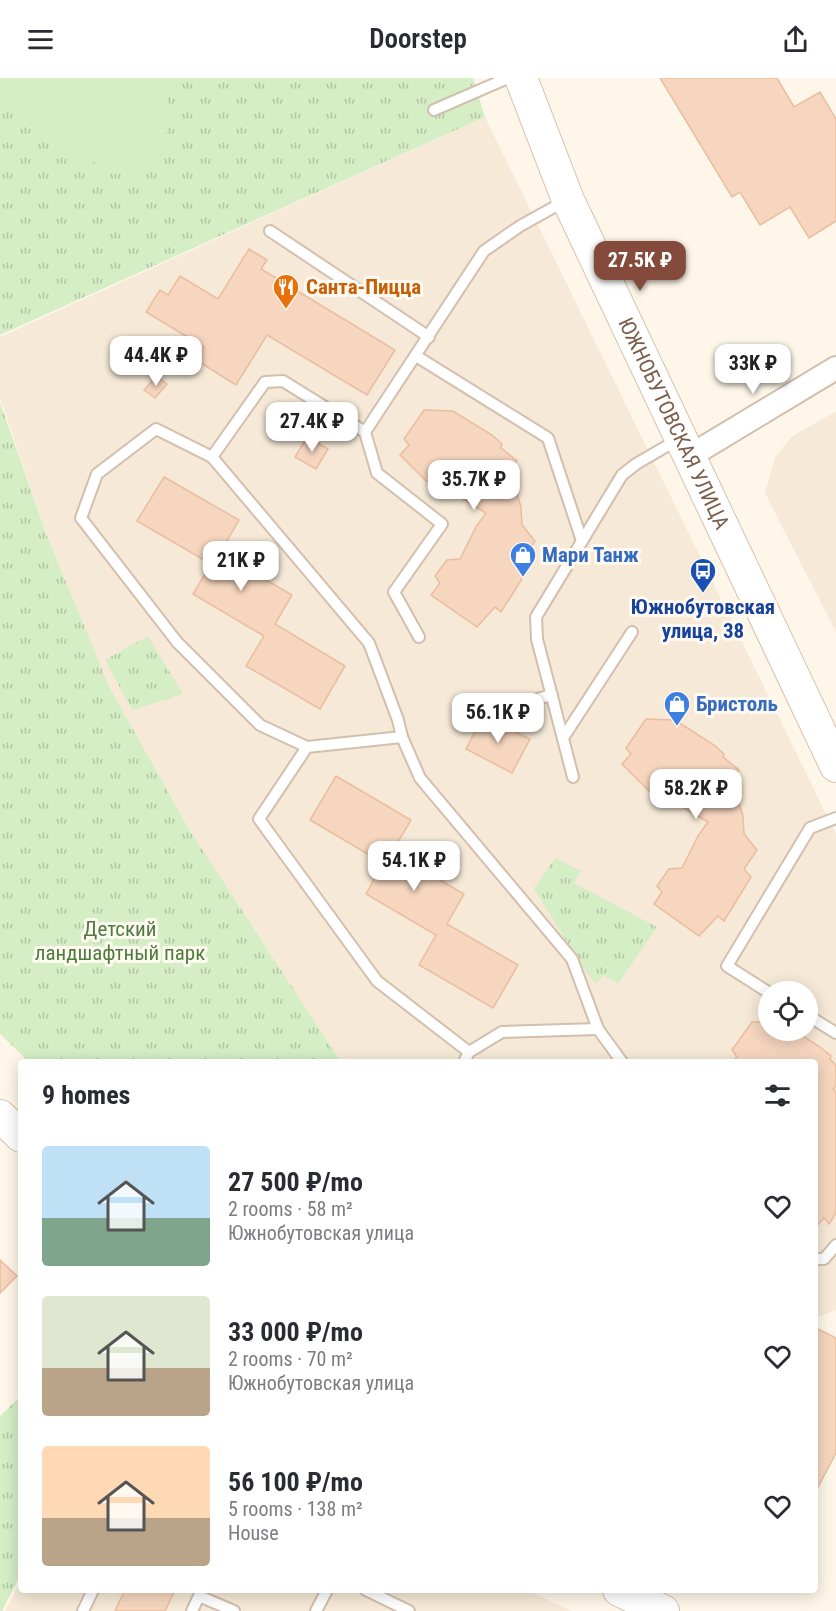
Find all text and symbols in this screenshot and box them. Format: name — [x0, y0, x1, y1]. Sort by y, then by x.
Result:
icon: menu — [24, 23, 57, 56]
text: Doorstep — [369, 23, 467, 55]
icon: share — [779, 23, 812, 56]
pin: 27.5K ₽ — [585, 241, 695, 292]
text: 27.5K ₽ — [608, 248, 672, 272]
restaurant icon: Санта-Пицца — [271, 272, 301, 310]
place label: Санта-Пицца — [306, 275, 421, 299]
street label: ЮЖНОБУТОВСКАЯ УЛИЦА — [614, 314, 734, 533]
pin: 44.4K ₽ — [101, 336, 211, 387]
text: 44.4K ₽ — [124, 343, 188, 367]
pin: 33K ₽ — [711, 344, 795, 395]
text: 33K ₽ — [729, 351, 777, 375]
pin: 27.4K ₽ — [257, 402, 367, 453]
text: 27.4K ₽ — [280, 409, 344, 433]
pin: 35.7K ₽ — [419, 460, 529, 511]
text: 35.7K ₽ — [442, 467, 506, 491]
shop icon: Мари Танж — [508, 540, 538, 578]
pin: 21K ₽ — [199, 541, 283, 592]
place label: Мари Танж — [542, 543, 639, 567]
text: 21K ₽ — [217, 548, 265, 572]
bus stop icon: Южнобутовская улица, 38 — [688, 556, 718, 594]
place label: Южнобутовская улица, 38 — [631, 595, 775, 643]
shop icon: Бристоль — [662, 689, 692, 727]
place label: Бристоль — [696, 692, 778, 716]
pin: 56.1K ₽ — [443, 693, 553, 744]
text: 56.1K ₽ — [466, 700, 530, 724]
pin: 58.2K ₽ — [641, 769, 751, 820]
text: 58.2K ₽ — [664, 776, 728, 800]
pin: 54.1K ₽ — [359, 841, 469, 892]
text: 54.1K ₽ — [382, 848, 446, 872]
park label: Детский ландшафтный парк — [35, 917, 205, 965]
map controls — [758, 981, 818, 1041]
button: locate — [758, 981, 818, 1041]
icon: filters — [761, 1079, 794, 1112]
text: 9 homes — [42, 1080, 130, 1110]
text: 27 500 ₽/mo — [228, 1167, 363, 1197]
icon: home — [90, 1170, 162, 1242]
icon: heart — [761, 1190, 794, 1223]
text: 2 rooms · 58 m² — [228, 1197, 353, 1221]
text: Южнобутовская улица — [228, 1221, 414, 1245]
text: 33 000 ₽/mo — [228, 1317, 363, 1347]
icon: home — [90, 1320, 162, 1392]
icon: heart — [761, 1340, 794, 1373]
text: 2 rooms · 70 m² — [228, 1347, 353, 1371]
text: Южнобутовская улица — [228, 1371, 414, 1395]
text: 56 100 ₽/mo — [228, 1467, 363, 1497]
icon: home — [90, 1470, 162, 1542]
icon: heart — [761, 1490, 794, 1523]
text: 5 rooms · 138 m² — [228, 1497, 363, 1521]
text: House — [228, 1521, 279, 1545]

